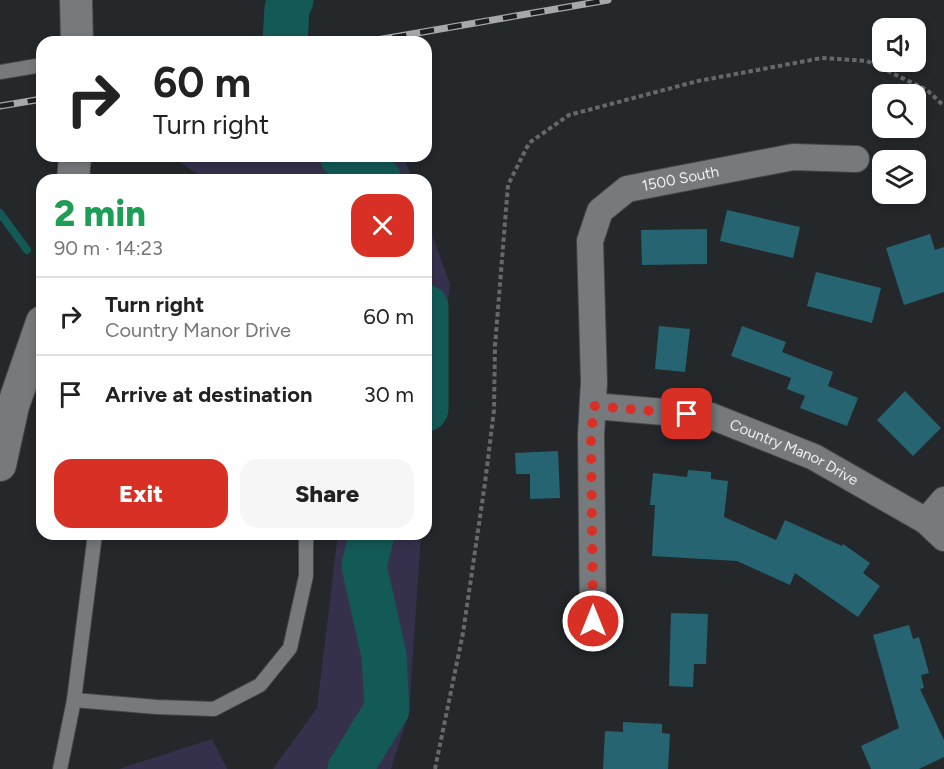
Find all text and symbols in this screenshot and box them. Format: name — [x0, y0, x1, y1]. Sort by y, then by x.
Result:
map controls — [872, 18, 926, 204]
button: sound — [872, 18, 926, 72]
text: 60 m — [153, 57, 251, 108]
icon: right — [54, 60, 132, 138]
button: search — [872, 84, 926, 138]
text: Turn right — [153, 108, 269, 141]
button: layers — [872, 150, 926, 204]
street label: 1500 South — [640, 162, 720, 195]
text: 2 min — [54, 192, 146, 235]
button: close — [351, 194, 414, 257]
text: 90 m · 14:23 — [54, 236, 163, 260]
text: Turn right — [105, 291, 204, 318]
icon: right — [54, 300, 87, 333]
text: 60 m — [363, 303, 414, 330]
text: Country Manor Drive — [105, 318, 291, 342]
icon: arrive — [54, 378, 87, 411]
text: Arrive at destination — [105, 381, 313, 408]
text: 30 m — [364, 381, 414, 408]
pin — [661, 388, 712, 439]
icon: arrive — [670, 397, 703, 430]
street label: Country Manor Drive — [727, 415, 861, 489]
button: Exit — [54, 459, 228, 528]
button: Share — [240, 459, 414, 528]
position arrow — [561, 589, 625, 653]

